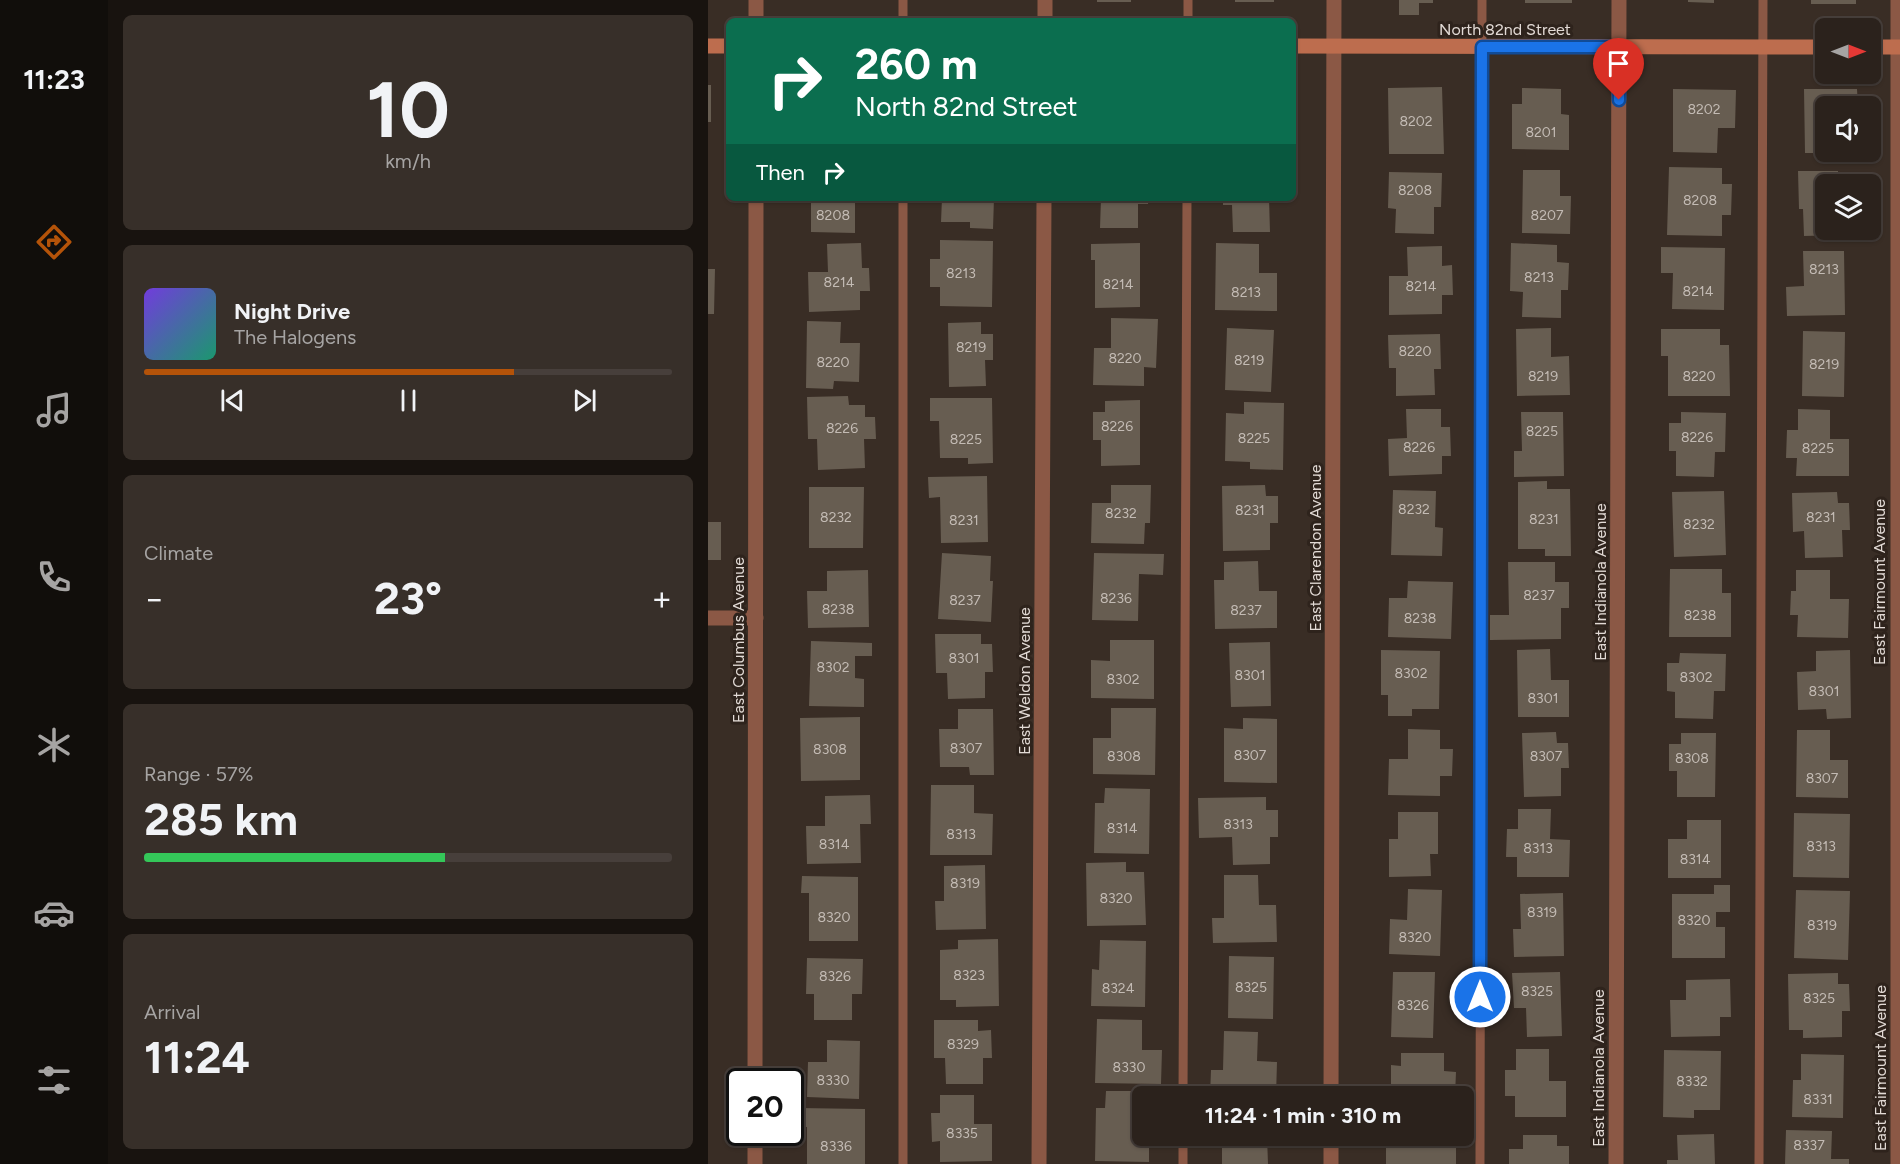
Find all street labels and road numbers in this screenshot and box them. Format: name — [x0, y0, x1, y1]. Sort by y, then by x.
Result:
street label: North 82nd Street — [1439, 20, 1571, 39]
street label: East Clarendon Avenue — [1306, 464, 1325, 632]
street label: East Fairmount Avenue — [1870, 499, 1889, 665]
street label: East Indianola Avenue — [1591, 503, 1610, 661]
street label: East Columbus Avenue — [729, 557, 748, 723]
street label: East Weldon Avenue — [1015, 607, 1034, 755]
street label: East Fairmount Avenue — [1871, 985, 1890, 1151]
street label: East Indianola Avenue — [1589, 989, 1608, 1147]

